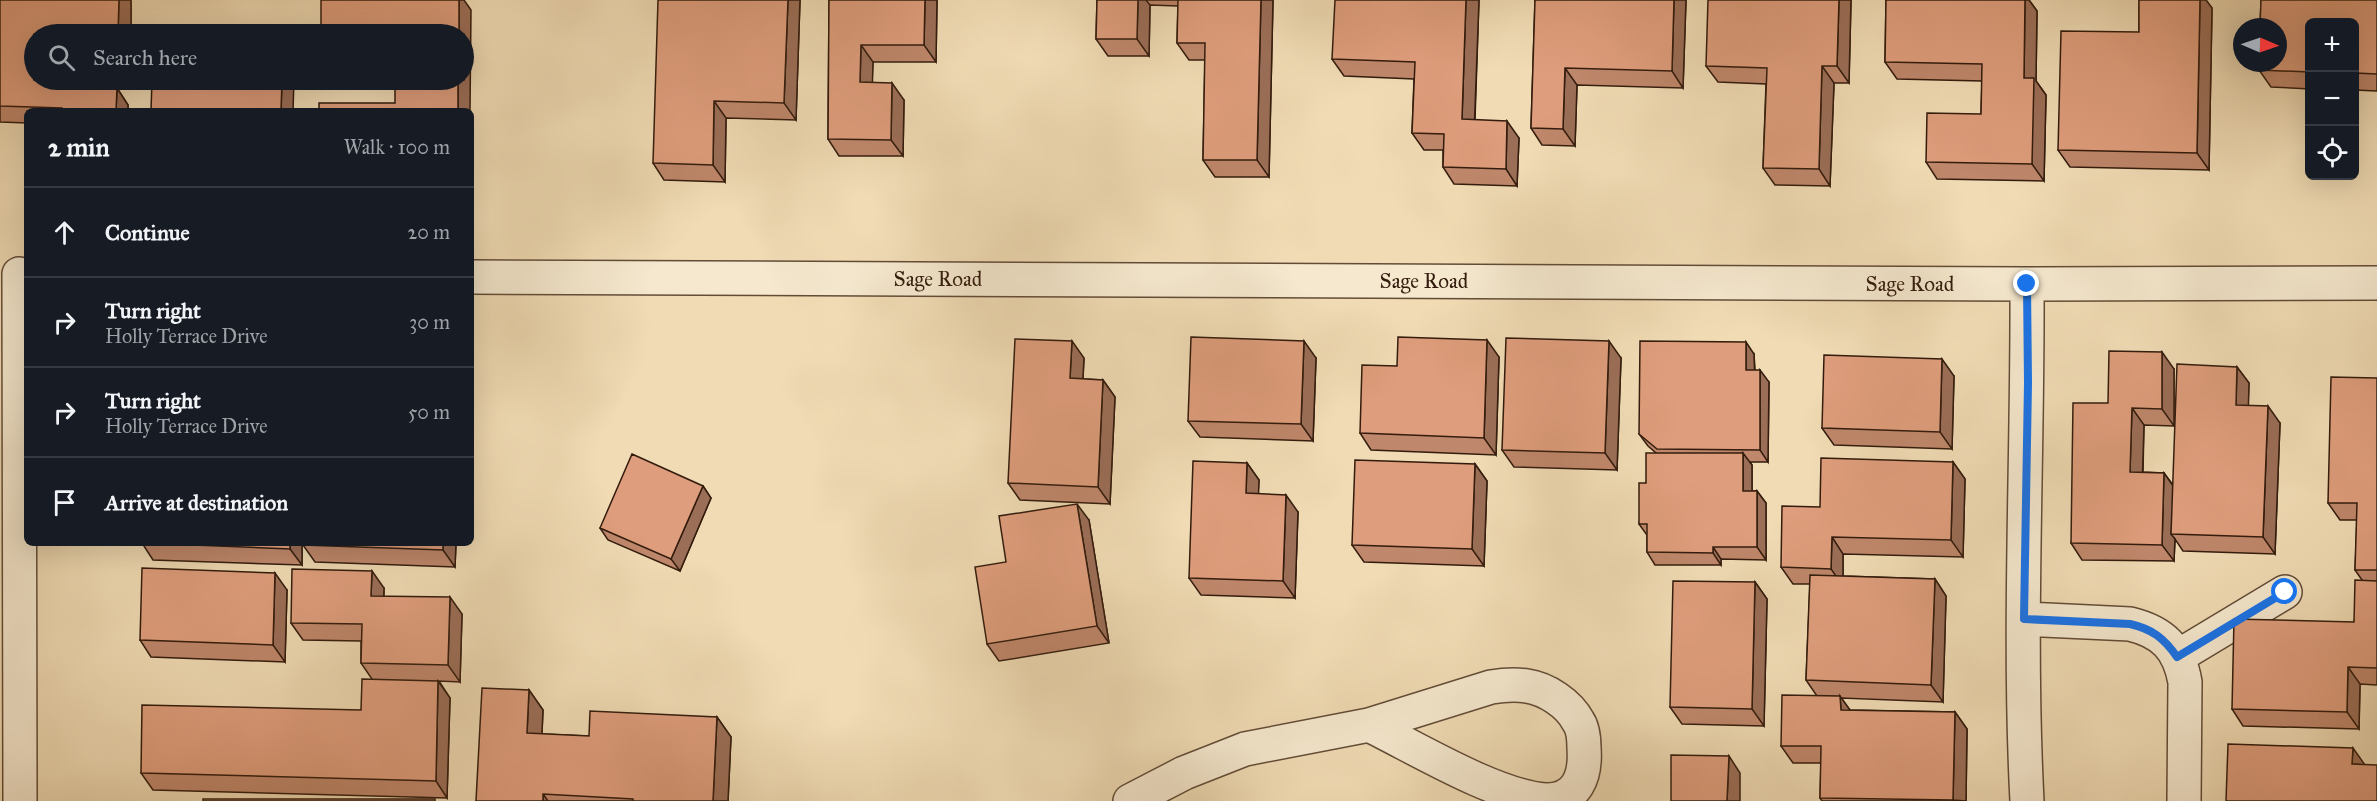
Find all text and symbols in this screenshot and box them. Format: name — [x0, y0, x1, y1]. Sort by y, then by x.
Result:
north arrow — [2233, 18, 2287, 72]
map controls — [2305, 18, 2359, 180]
button: + — [2305, 18, 2359, 72]
search box — [24, 24, 474, 90]
icon: search — [45, 41, 78, 74]
text: Search here — [93, 44, 197, 71]
button: − — [2305, 72, 2359, 126]
button: locate — [2305, 126, 2359, 180]
text: 2 min — [48, 131, 109, 163]
text: Walk · 100 m — [344, 135, 450, 159]
icon: ahead — [48, 216, 81, 249]
text: Continue — [105, 219, 190, 246]
text: 20 m — [407, 220, 450, 244]
street label: Sage Road — [894, 266, 983, 292]
street label: Sage Road — [1380, 268, 1469, 294]
route end — [2013, 270, 2039, 296]
street label: Sage Road — [1866, 271, 1955, 297]
text: Turn right — [105, 297, 201, 324]
icon: right — [48, 306, 81, 339]
text: 30 m — [409, 310, 450, 334]
text: Holly Terrace Drive — [105, 324, 268, 348]
text: Turn right — [105, 387, 201, 414]
icon: right — [48, 396, 81, 429]
text: 50 m — [408, 400, 450, 424]
text: Holly Terrace Drive — [105, 414, 268, 438]
icon: arrive — [48, 486, 81, 519]
text: Arrive at destination — [105, 489, 288, 516]
route start — [2271, 578, 2297, 604]

